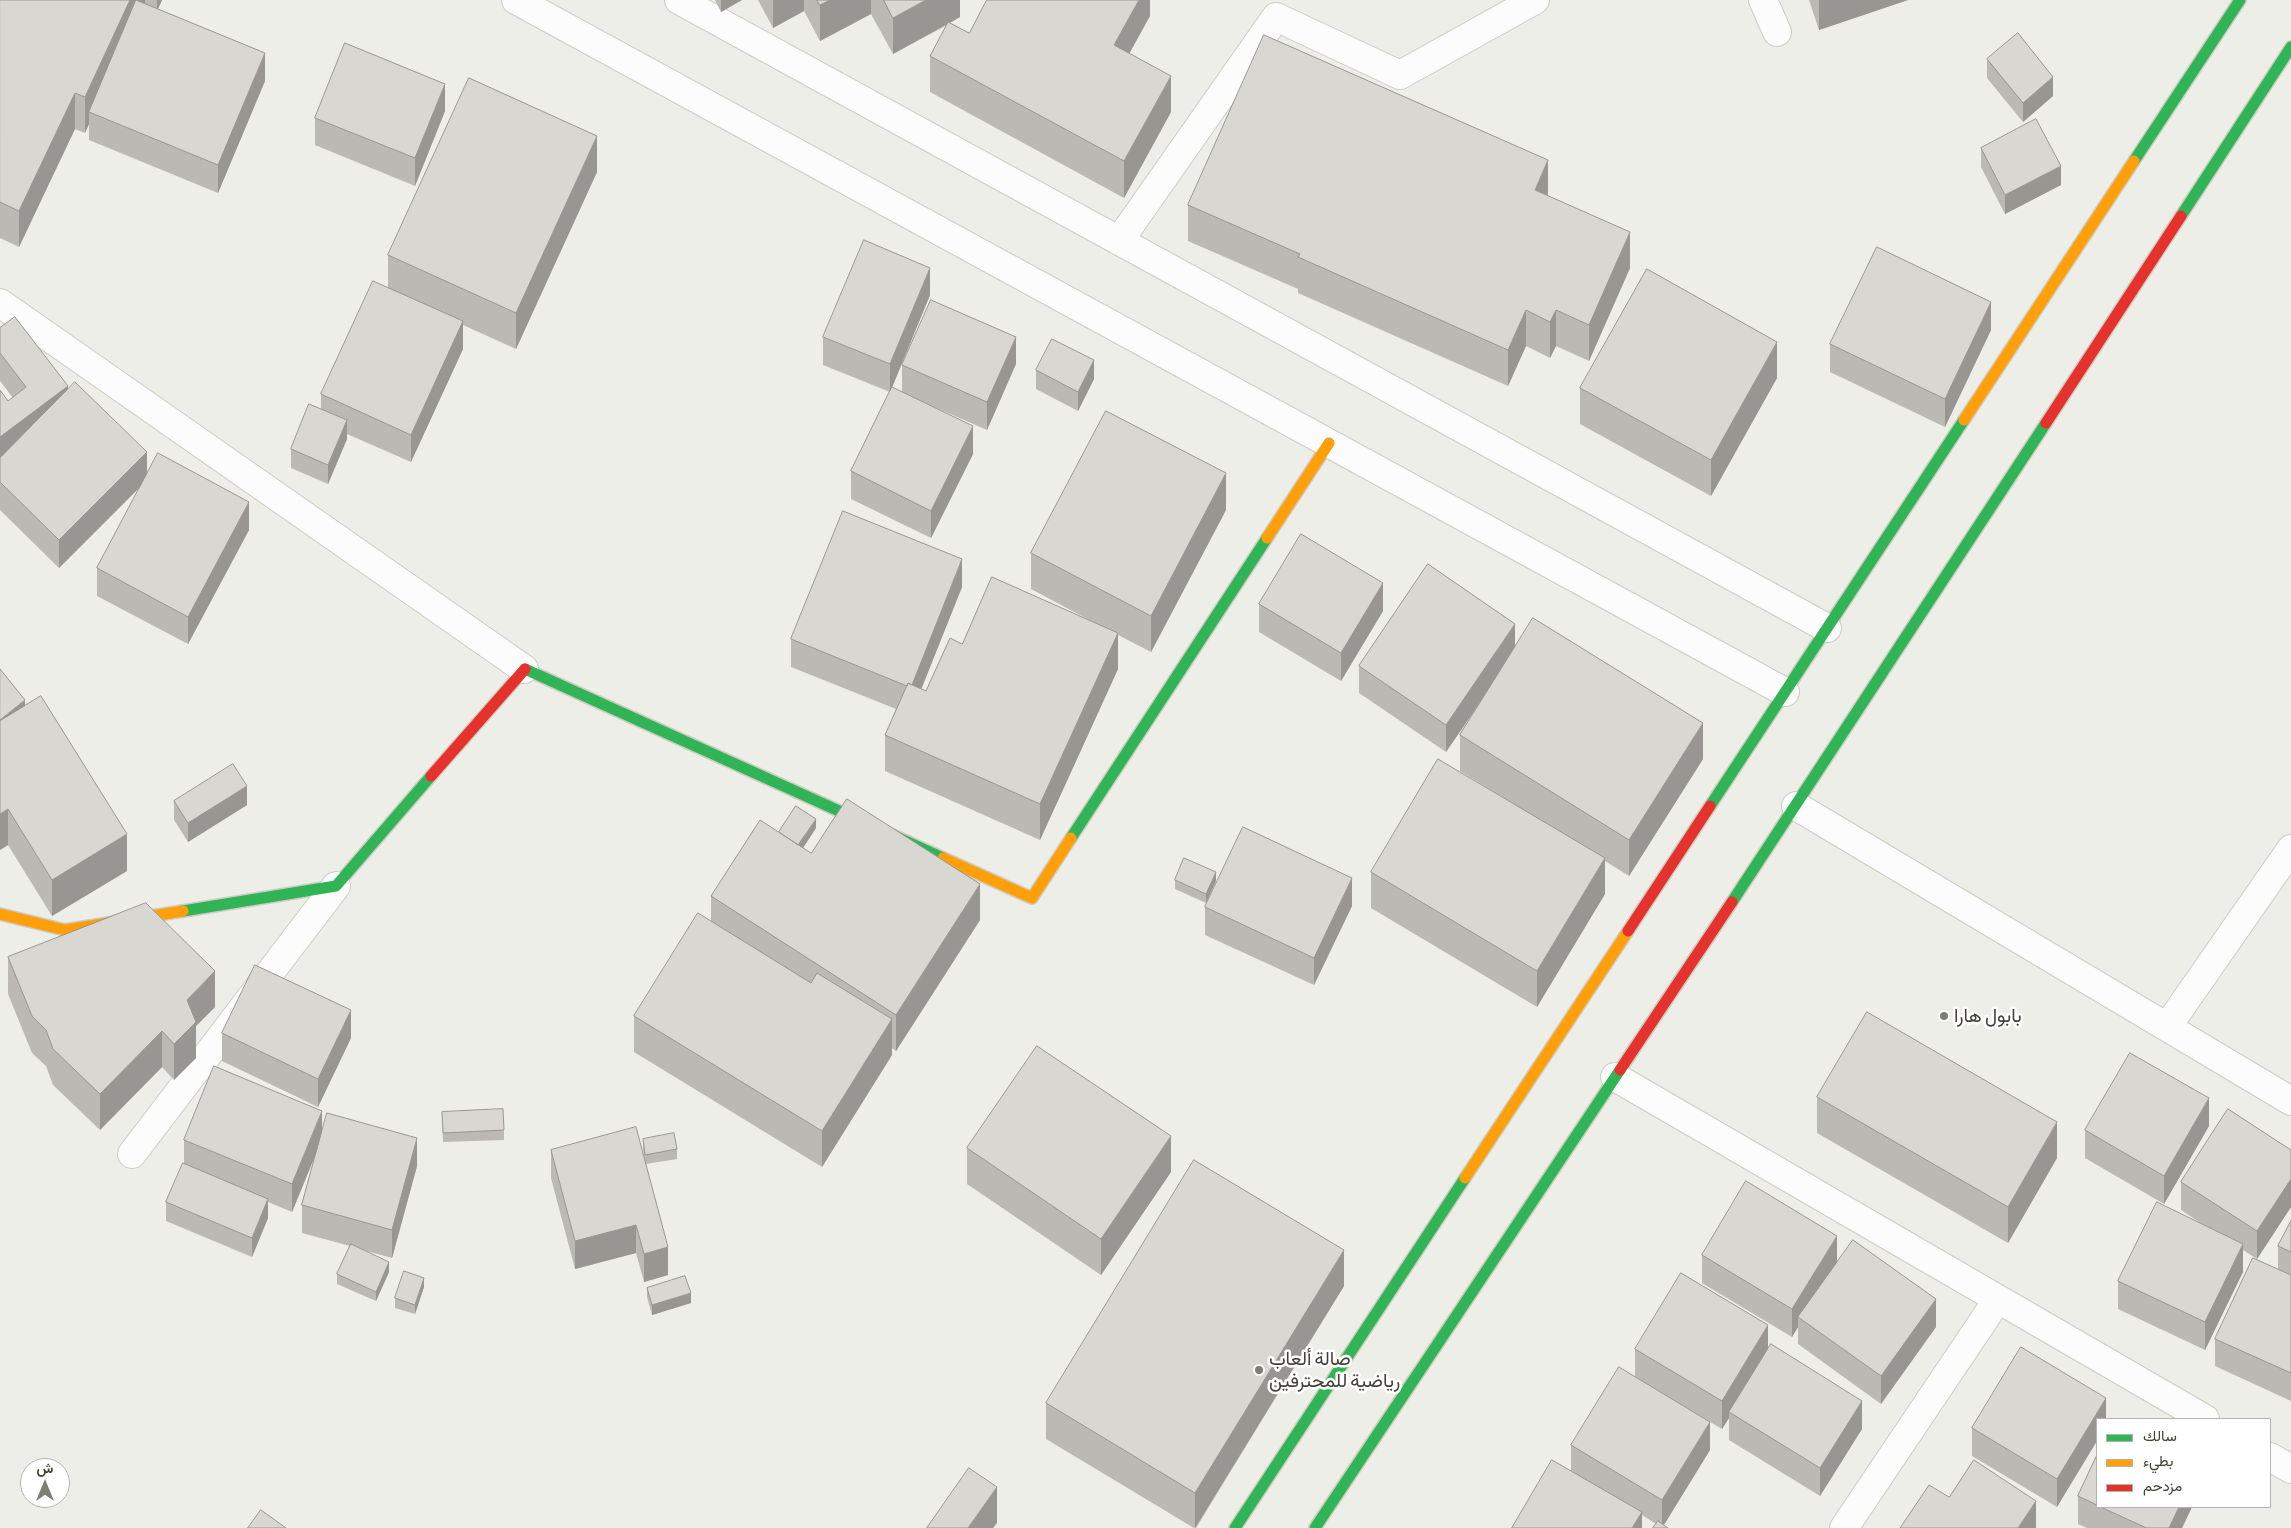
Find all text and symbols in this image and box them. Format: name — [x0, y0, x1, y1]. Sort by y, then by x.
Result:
place label: بابول هارا — [1954, 1005, 2022, 1027]
marker: بابول هارا — [1938, 1010, 1950, 1022]
place label: صالة ألعاب رياضية للمحترفين — [1269, 1348, 1400, 1392]
marker: صالة ألعاب رياضية للمحترفين — [1253, 1364, 1265, 1376]
legend — [2096, 1418, 2271, 1508]
text: سالك — [2143, 1429, 2177, 1444]
text: بطيء — [2143, 1454, 2173, 1469]
north arrow — [20, 1458, 70, 1508]
text: ش — [37, 1462, 53, 1476]
text: مزدحم — [2143, 1479, 2182, 1494]

